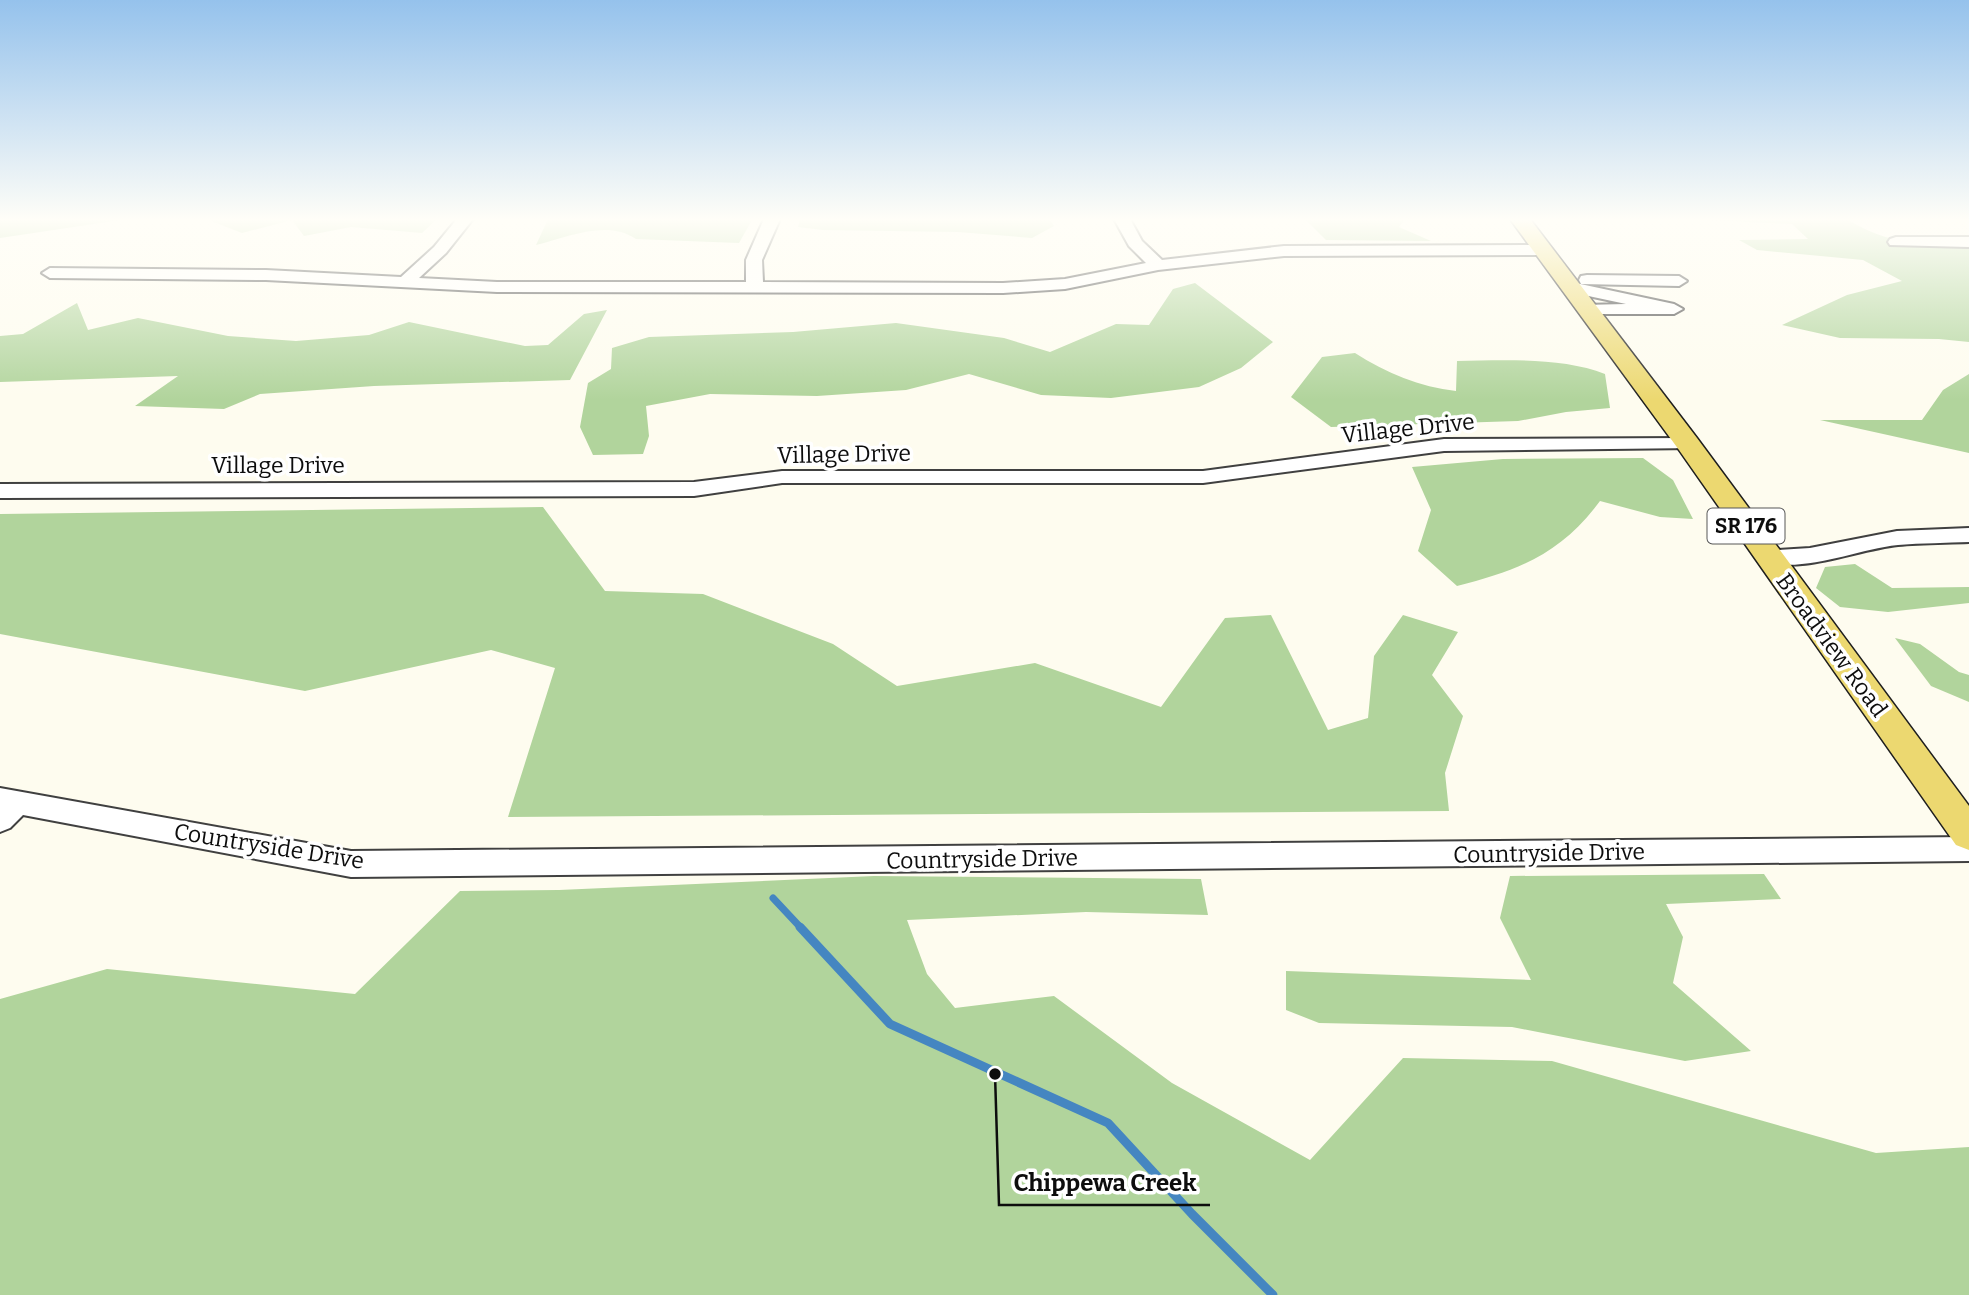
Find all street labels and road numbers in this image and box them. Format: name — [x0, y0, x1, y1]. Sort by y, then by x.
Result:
street label: Village Drive — [1340, 407, 1476, 449]
street label: Village Drive — [777, 439, 911, 469]
street label: Village Drive — [211, 451, 345, 479]
road number: SR 176 — [1708, 508, 1784, 544]
street label: Broadview Road — [1770, 568, 1894, 723]
street label: Countryside Drive — [172, 817, 366, 875]
street label: Countryside Drive — [1453, 837, 1645, 869]
street label: Countryside Drive — [886, 843, 1078, 875]

